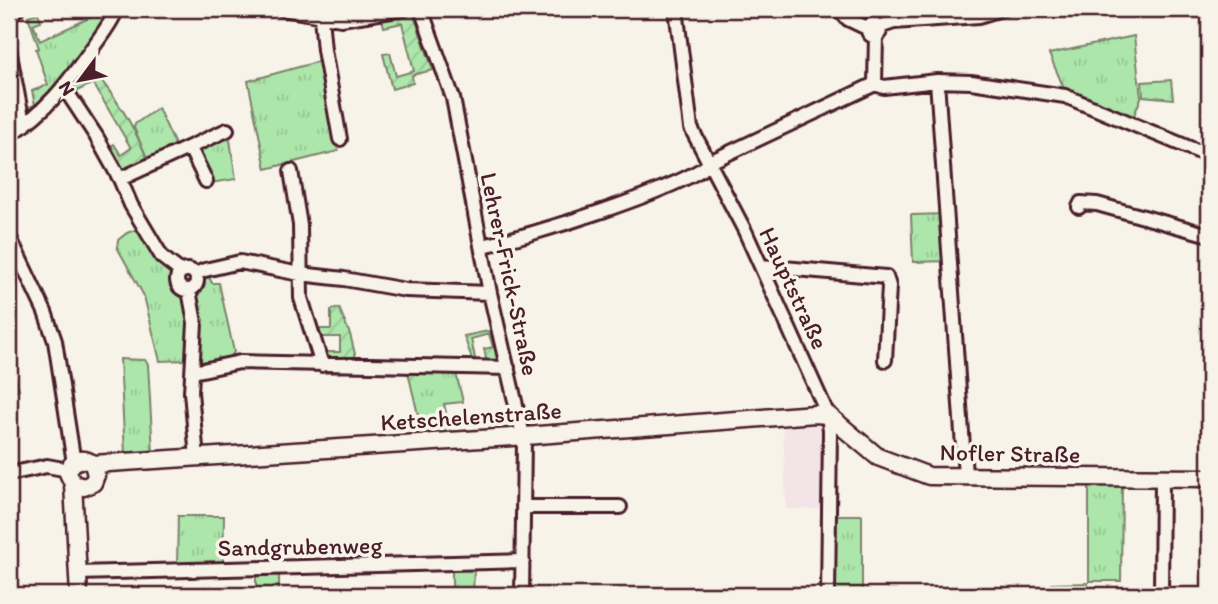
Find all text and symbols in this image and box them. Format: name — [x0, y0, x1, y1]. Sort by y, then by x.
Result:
north arrow — [46, 46, 116, 116]
text: N — [53, 77, 79, 100]
street label: Lehrer-Frick-Straße — [474, 170, 546, 378]
street label: Hauptstraße — [753, 222, 835, 354]
street label: Ketschelenstraße — [379, 395, 563, 437]
street label: Nofler Straße — [939, 437, 1081, 469]
street label: Sandgrubenweg — [217, 530, 384, 562]

